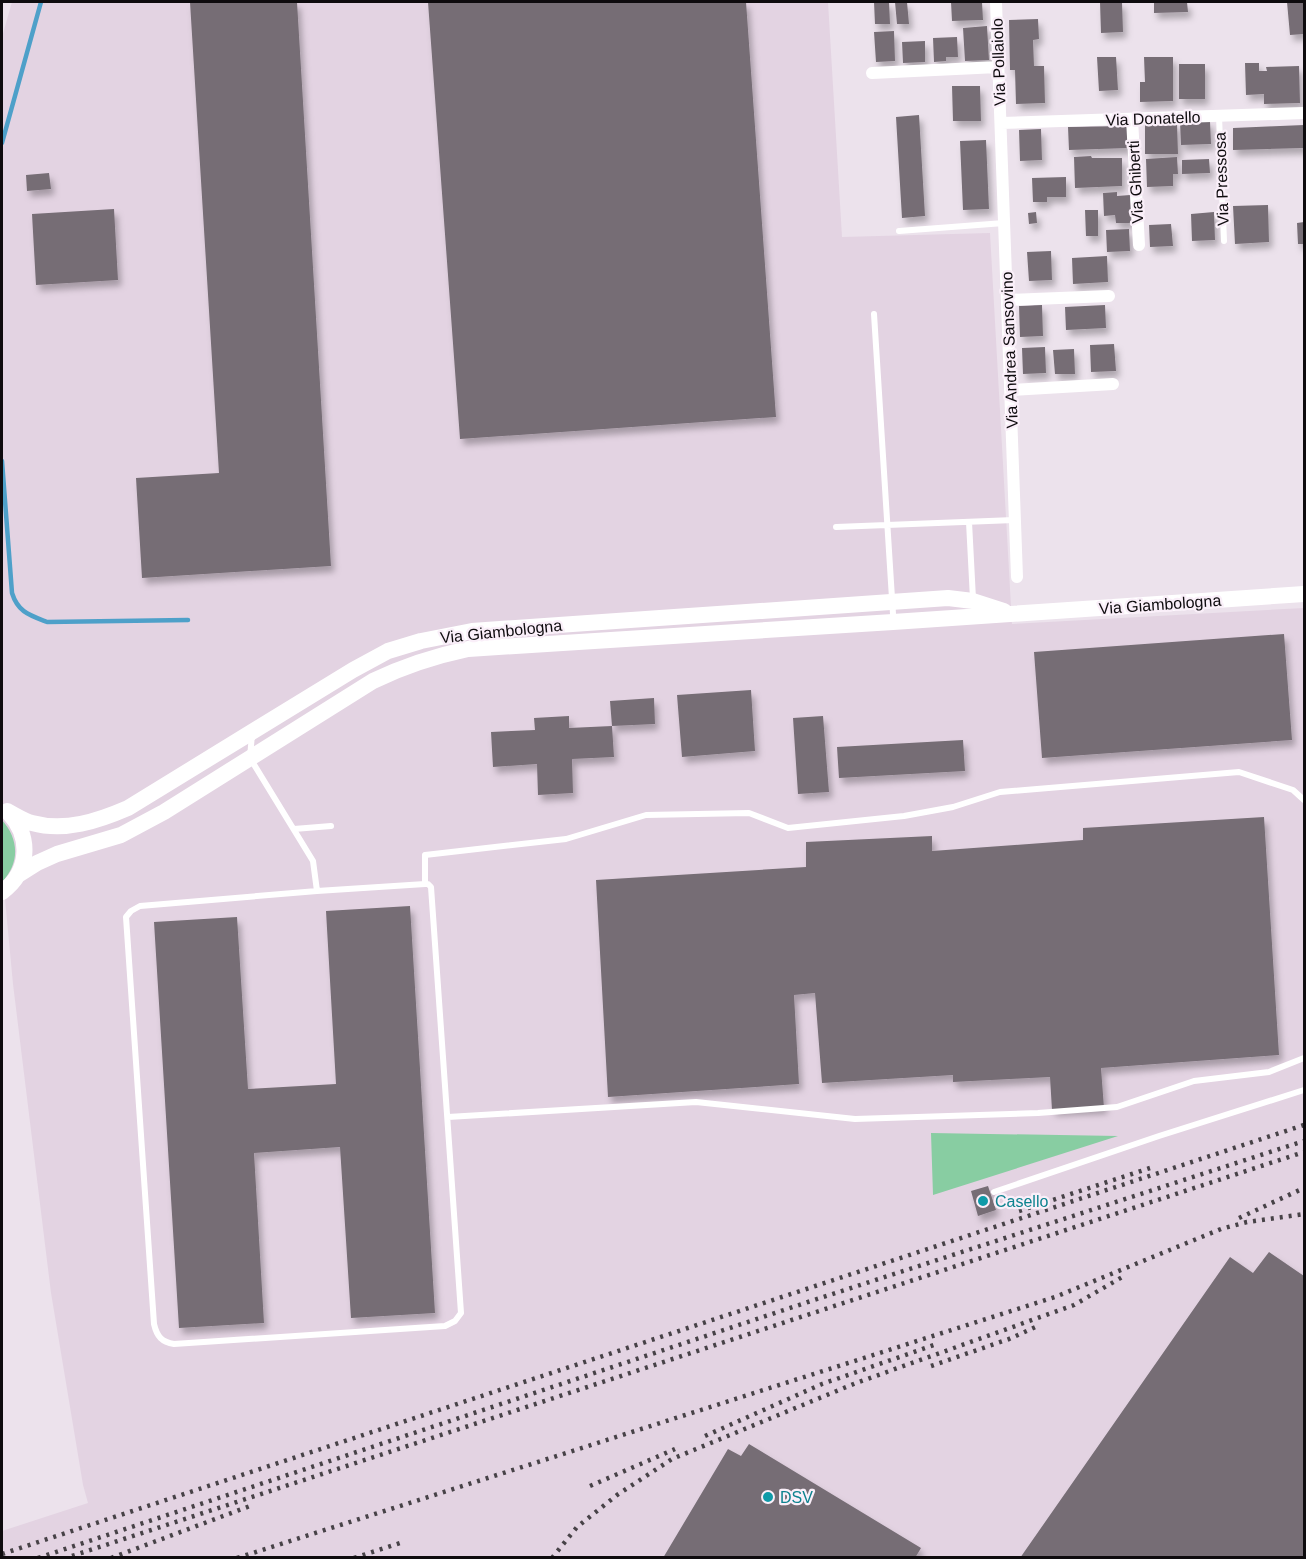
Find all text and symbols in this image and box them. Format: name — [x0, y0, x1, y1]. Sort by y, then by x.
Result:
street label: Via Pollaiolo — [988, 18, 1009, 106]
street label: Via Donatello — [1105, 108, 1201, 129]
street label: Via Pressosa — [1211, 132, 1232, 226]
street label: Via Ghiberti — [1125, 140, 1146, 224]
street label: Via Andrea Sansovino — [998, 271, 1021, 429]
street label: Via Giambologna — [1098, 592, 1222, 617]
street label: Via Giambologna — [439, 617, 563, 646]
place label: Casello — [995, 1193, 1048, 1210]
marker: Casello — [976, 1194, 990, 1208]
place label: DSV — [780, 1489, 813, 1506]
marker: DSV — [761, 1490, 775, 1504]

